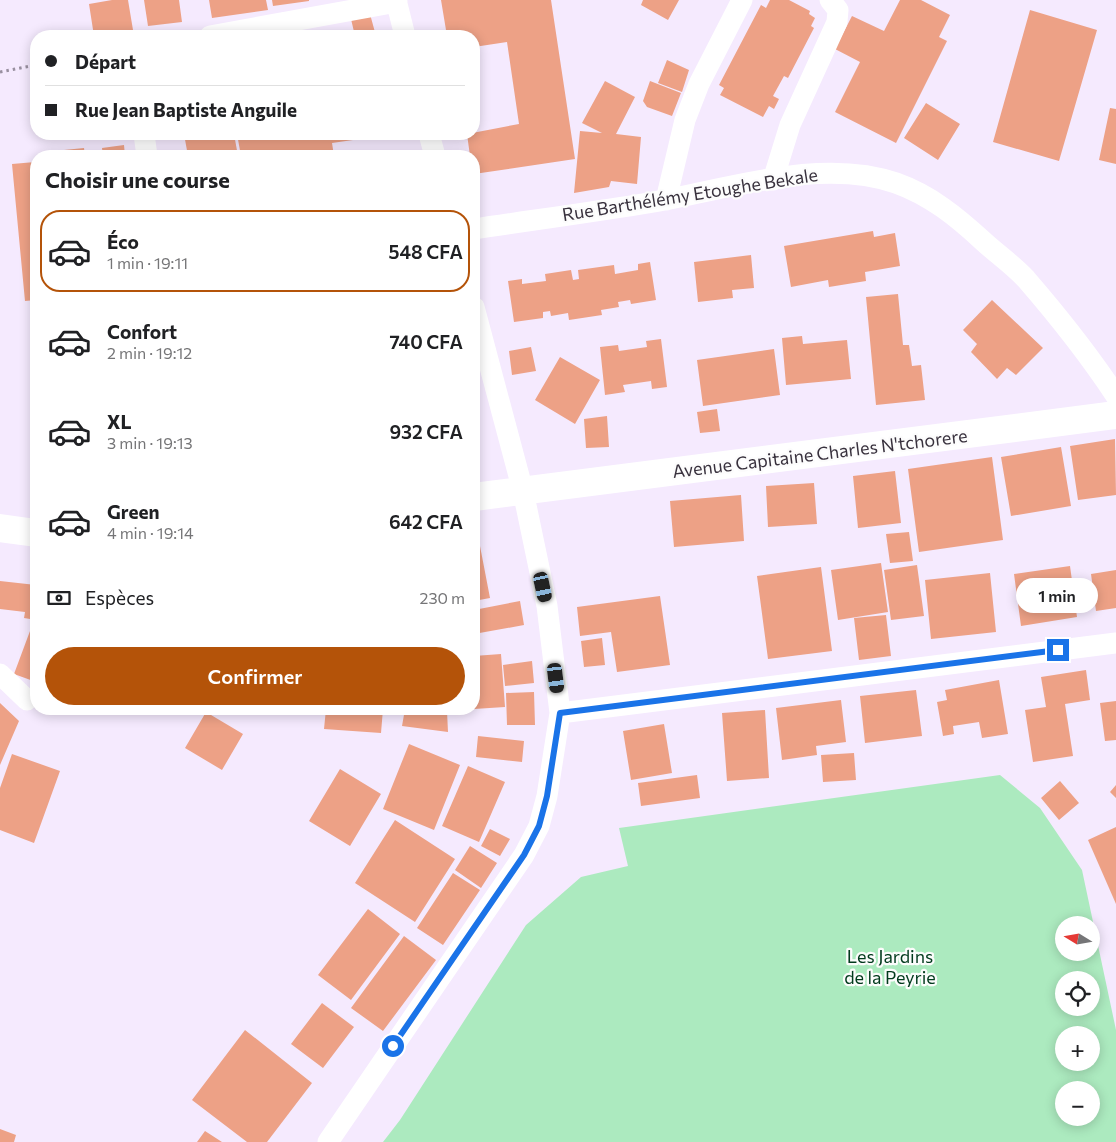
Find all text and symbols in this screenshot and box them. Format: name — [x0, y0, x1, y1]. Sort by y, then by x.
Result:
text: Départ — [75, 50, 136, 73]
text: Rue Jean Baptiste Anguile — [75, 98, 297, 121]
street label: Rue Barthélémy Etoughe Bekale — [560, 163, 819, 225]
text: Choisir une course — [45, 166, 230, 193]
icon: car — [47, 229, 92, 274]
text: Éco — [107, 230, 139, 253]
text: 548 CFA — [388, 240, 463, 263]
text: 1 min · 19:11 — [107, 253, 188, 272]
icon: car — [47, 319, 92, 364]
text: Confort — [107, 320, 177, 343]
text: 740 CFA — [389, 330, 463, 353]
text: 2 min · 19:12 — [107, 343, 192, 362]
icon: car — [47, 409, 92, 454]
text: XL — [107, 410, 132, 433]
text: 932 CFA — [390, 420, 463, 443]
street label: Avenue Capitaine Charles N'tchorere — [671, 424, 969, 482]
text: 3 min · 19:13 — [107, 433, 193, 452]
icon: car — [47, 499, 92, 544]
text: Green — [107, 500, 159, 523]
text: 642 CFA — [389, 510, 463, 533]
text: 4 min · 19:14 — [107, 523, 194, 542]
car — [532, 571, 553, 603]
callout: 1 min — [1017, 578, 1099, 612]
icon: cash — [45, 584, 73, 612]
text: Espèces — [85, 586, 154, 609]
text: 1 min — [1038, 586, 1076, 605]
text: 230 m — [420, 588, 465, 607]
route end — [1047, 639, 1069, 661]
button: Confirmer — [45, 647, 465, 705]
car — [546, 662, 565, 694]
north arrow — [1055, 916, 1100, 961]
map controls — [1055, 916, 1100, 1126]
park label: Les Jardins de la Peyrie — [844, 945, 936, 988]
button: locate — [1055, 971, 1100, 1016]
button: + — [1055, 1026, 1100, 1071]
route start — [382, 1035, 404, 1057]
button: − — [1055, 1081, 1100, 1126]

